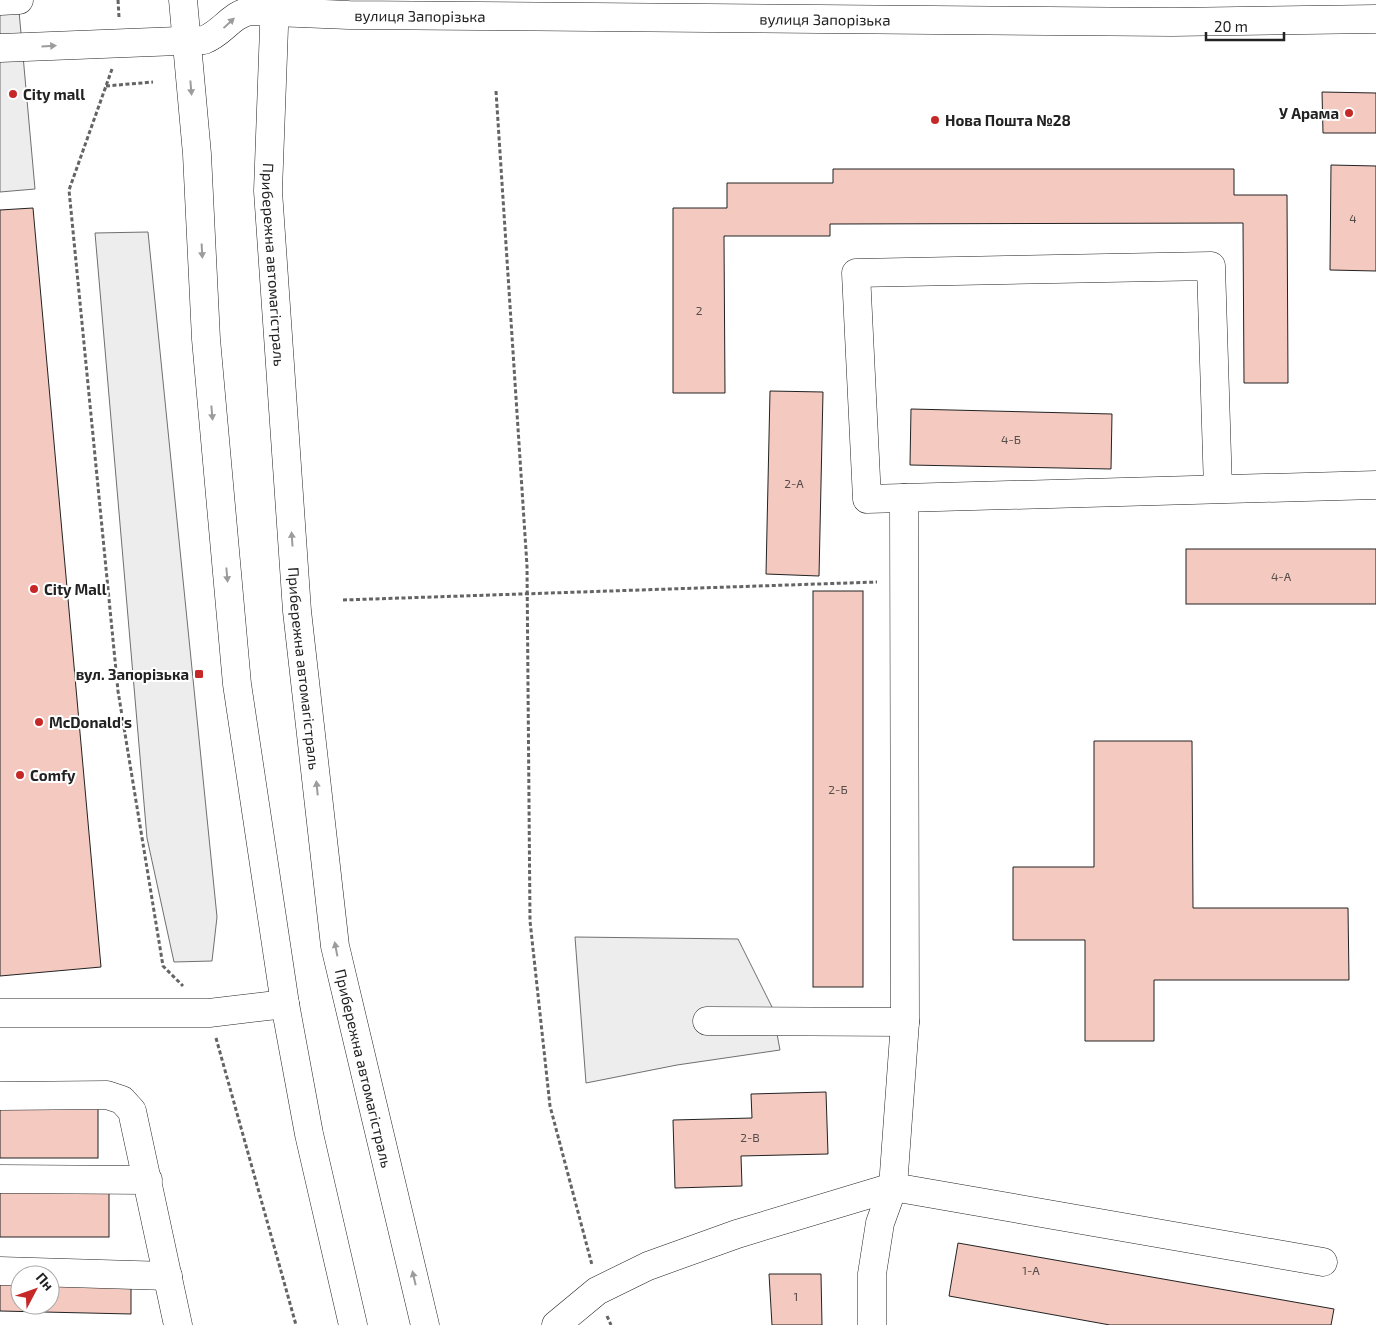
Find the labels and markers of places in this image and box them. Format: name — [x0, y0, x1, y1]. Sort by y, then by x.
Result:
place label: City mall — [23, 85, 85, 104]
marker: City mall — [7, 88, 19, 100]
place label: У Арама — [1279, 104, 1339, 122]
marker: У Арама — [1343, 107, 1355, 119]
place label: Нова Пошта №28 — [945, 111, 1071, 129]
marker: Нова Пошта №28 — [929, 114, 941, 126]
place label: City Mall — [44, 580, 107, 599]
marker: City Mall — [28, 583, 40, 595]
place label: вул. Запорізька — [76, 665, 189, 683]
marker: вул. Запорізька — [193, 668, 205, 680]
place label: McDonald's — [49, 713, 132, 731]
marker: McDonald's — [33, 716, 45, 728]
place label: Comfy — [30, 766, 76, 785]
marker: Comfy — [14, 769, 26, 781]

